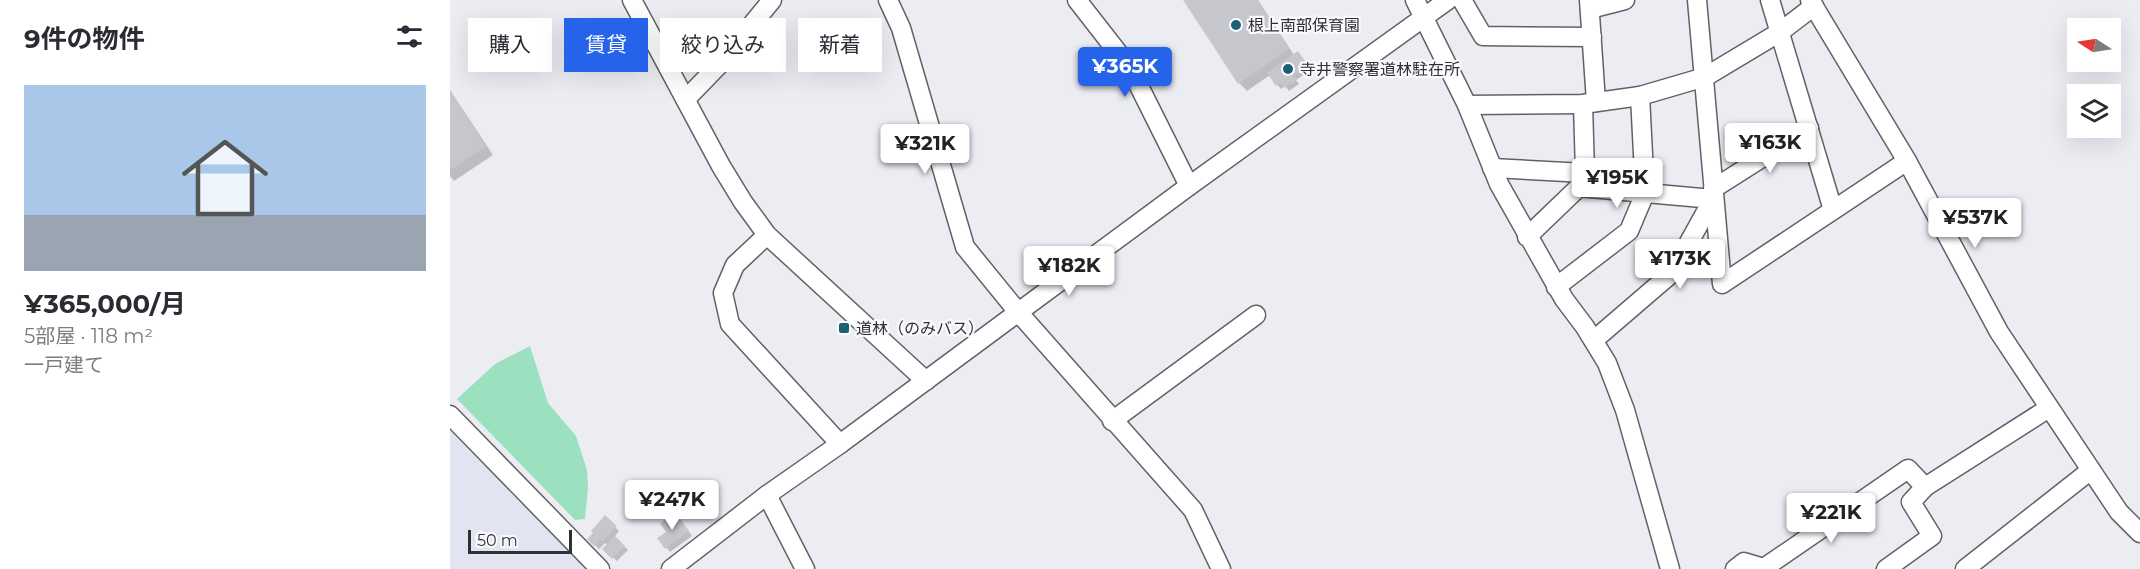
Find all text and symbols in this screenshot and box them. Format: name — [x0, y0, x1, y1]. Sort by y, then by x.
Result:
place label: 根上南部保育園 — [1248, 16, 1360, 35]
chip: 購入 — [468, 18, 552, 72]
chip: 賃貸 — [564, 18, 648, 72]
chip: 絞り込み — [660, 18, 786, 72]
chip: 新着 — [798, 18, 882, 72]
marker: 根上南部保育園 — [1229, 18, 1243, 32]
north arrow — [2067, 18, 2121, 72]
map controls — [2067, 18, 2121, 138]
icon: filters — [393, 20, 426, 53]
text: 9件の物件 — [24, 23, 145, 55]
pin: ¥365K — [1083, 47, 1167, 98]
text: ¥365K — [1092, 54, 1158, 78]
place label: 寺井警察署道林駐在所 — [1300, 60, 1460, 79]
marker: 寺井警察署道林駐在所 — [1281, 62, 1295, 76]
button: layers — [2067, 84, 2121, 138]
pin: ¥163K — [1728, 123, 1812, 174]
icon: home — [171, 124, 279, 232]
pin: ¥321K — [883, 124, 967, 175]
text: ¥163K — [1739, 130, 1801, 154]
text: ¥321K — [894, 131, 956, 155]
pin: ¥195K — [1575, 158, 1659, 209]
text: ¥195K — [1586, 165, 1648, 189]
pin: ¥537K — [1933, 198, 2017, 249]
text: ¥537K — [1942, 205, 2008, 229]
pin: ¥173K — [1638, 239, 1722, 290]
pin: ¥182K — [1027, 246, 1111, 297]
text: ¥173K — [1649, 246, 1711, 270]
text: ¥182K — [1038, 253, 1100, 277]
text: ¥365,000/月 — [24, 288, 186, 320]
place label: 道林（のみバス） — [856, 319, 984, 338]
marker: 道林（のみバス） — [837, 321, 851, 335]
text: 5部屋 · 118 m² — [24, 324, 153, 348]
text: 一戸建て — [24, 353, 104, 377]
pin: ¥247K — [630, 480, 714, 531]
text: ¥247K — [639, 487, 705, 511]
pin: ¥221K — [1789, 493, 1873, 544]
text: ¥221K — [1801, 500, 1861, 524]
scale bar — [468, 527, 572, 554]
text: 50 m — [477, 531, 518, 550]

